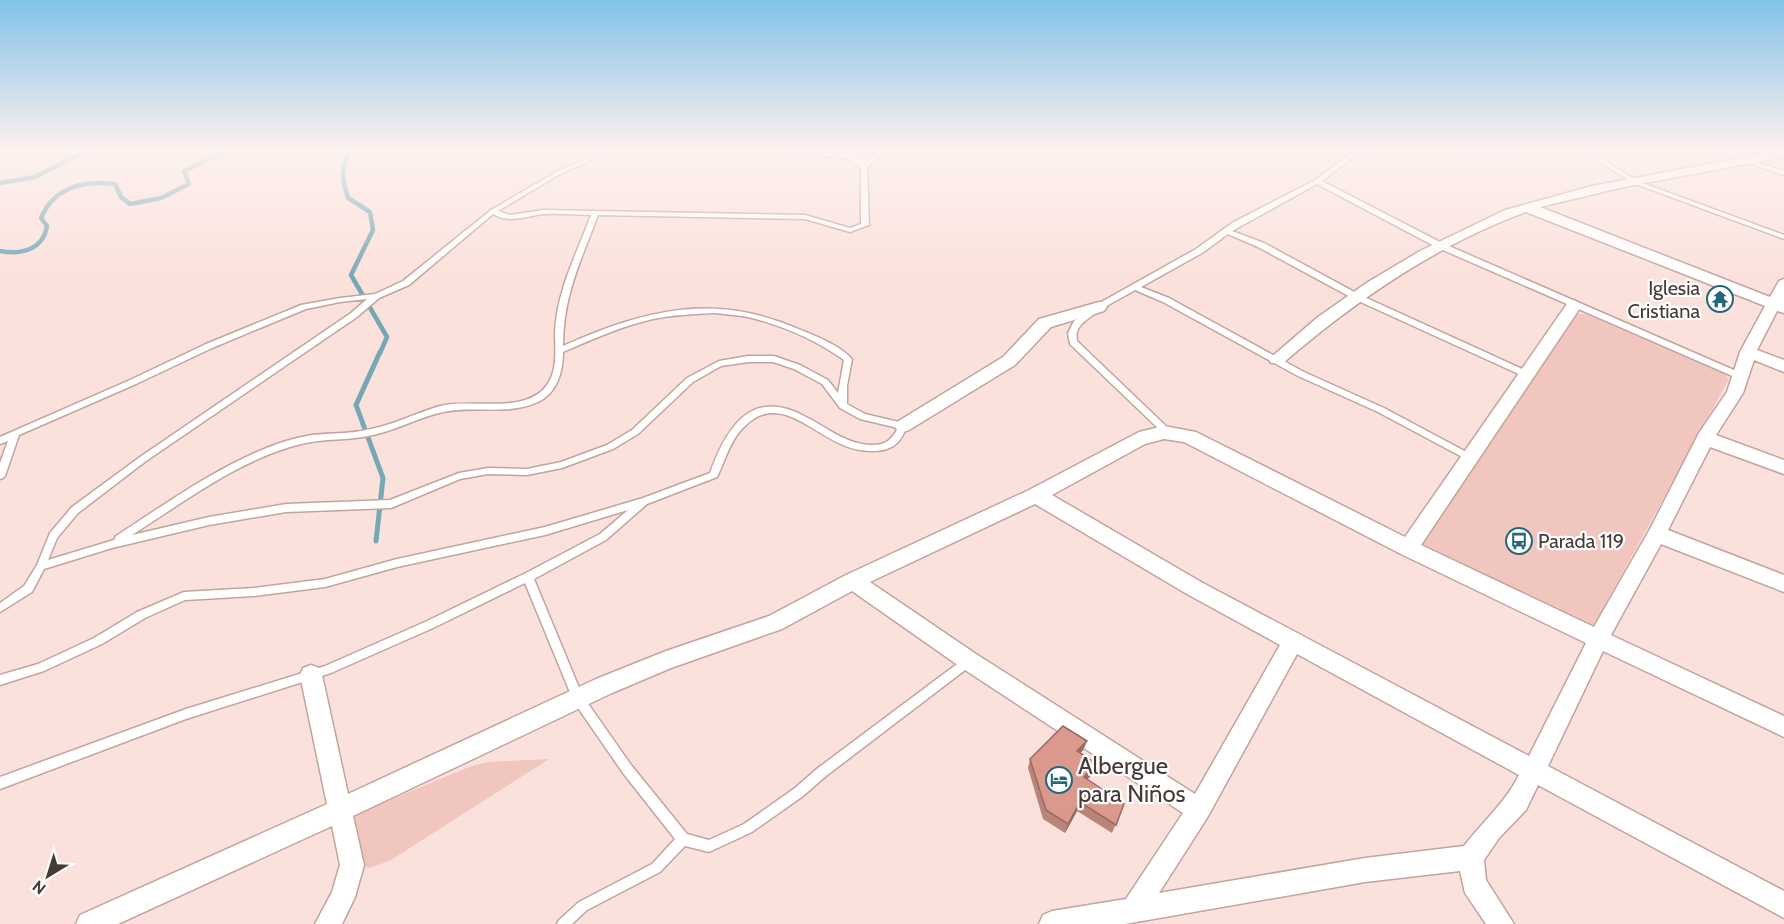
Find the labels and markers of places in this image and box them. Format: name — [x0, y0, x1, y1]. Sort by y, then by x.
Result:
place label: Iglesia Cristiana — [1628, 276, 1700, 323]
temple icon: Iglesia Cristiana — [1705, 284, 1735, 314]
bus stop icon: Parada 119 — [1504, 526, 1534, 556]
place label: Parada 119 — [1538, 529, 1624, 553]
place label: Albergue para Niños — [1078, 751, 1186, 808]
hotel icon: Albergue para Niños — [1044, 765, 1074, 795]

